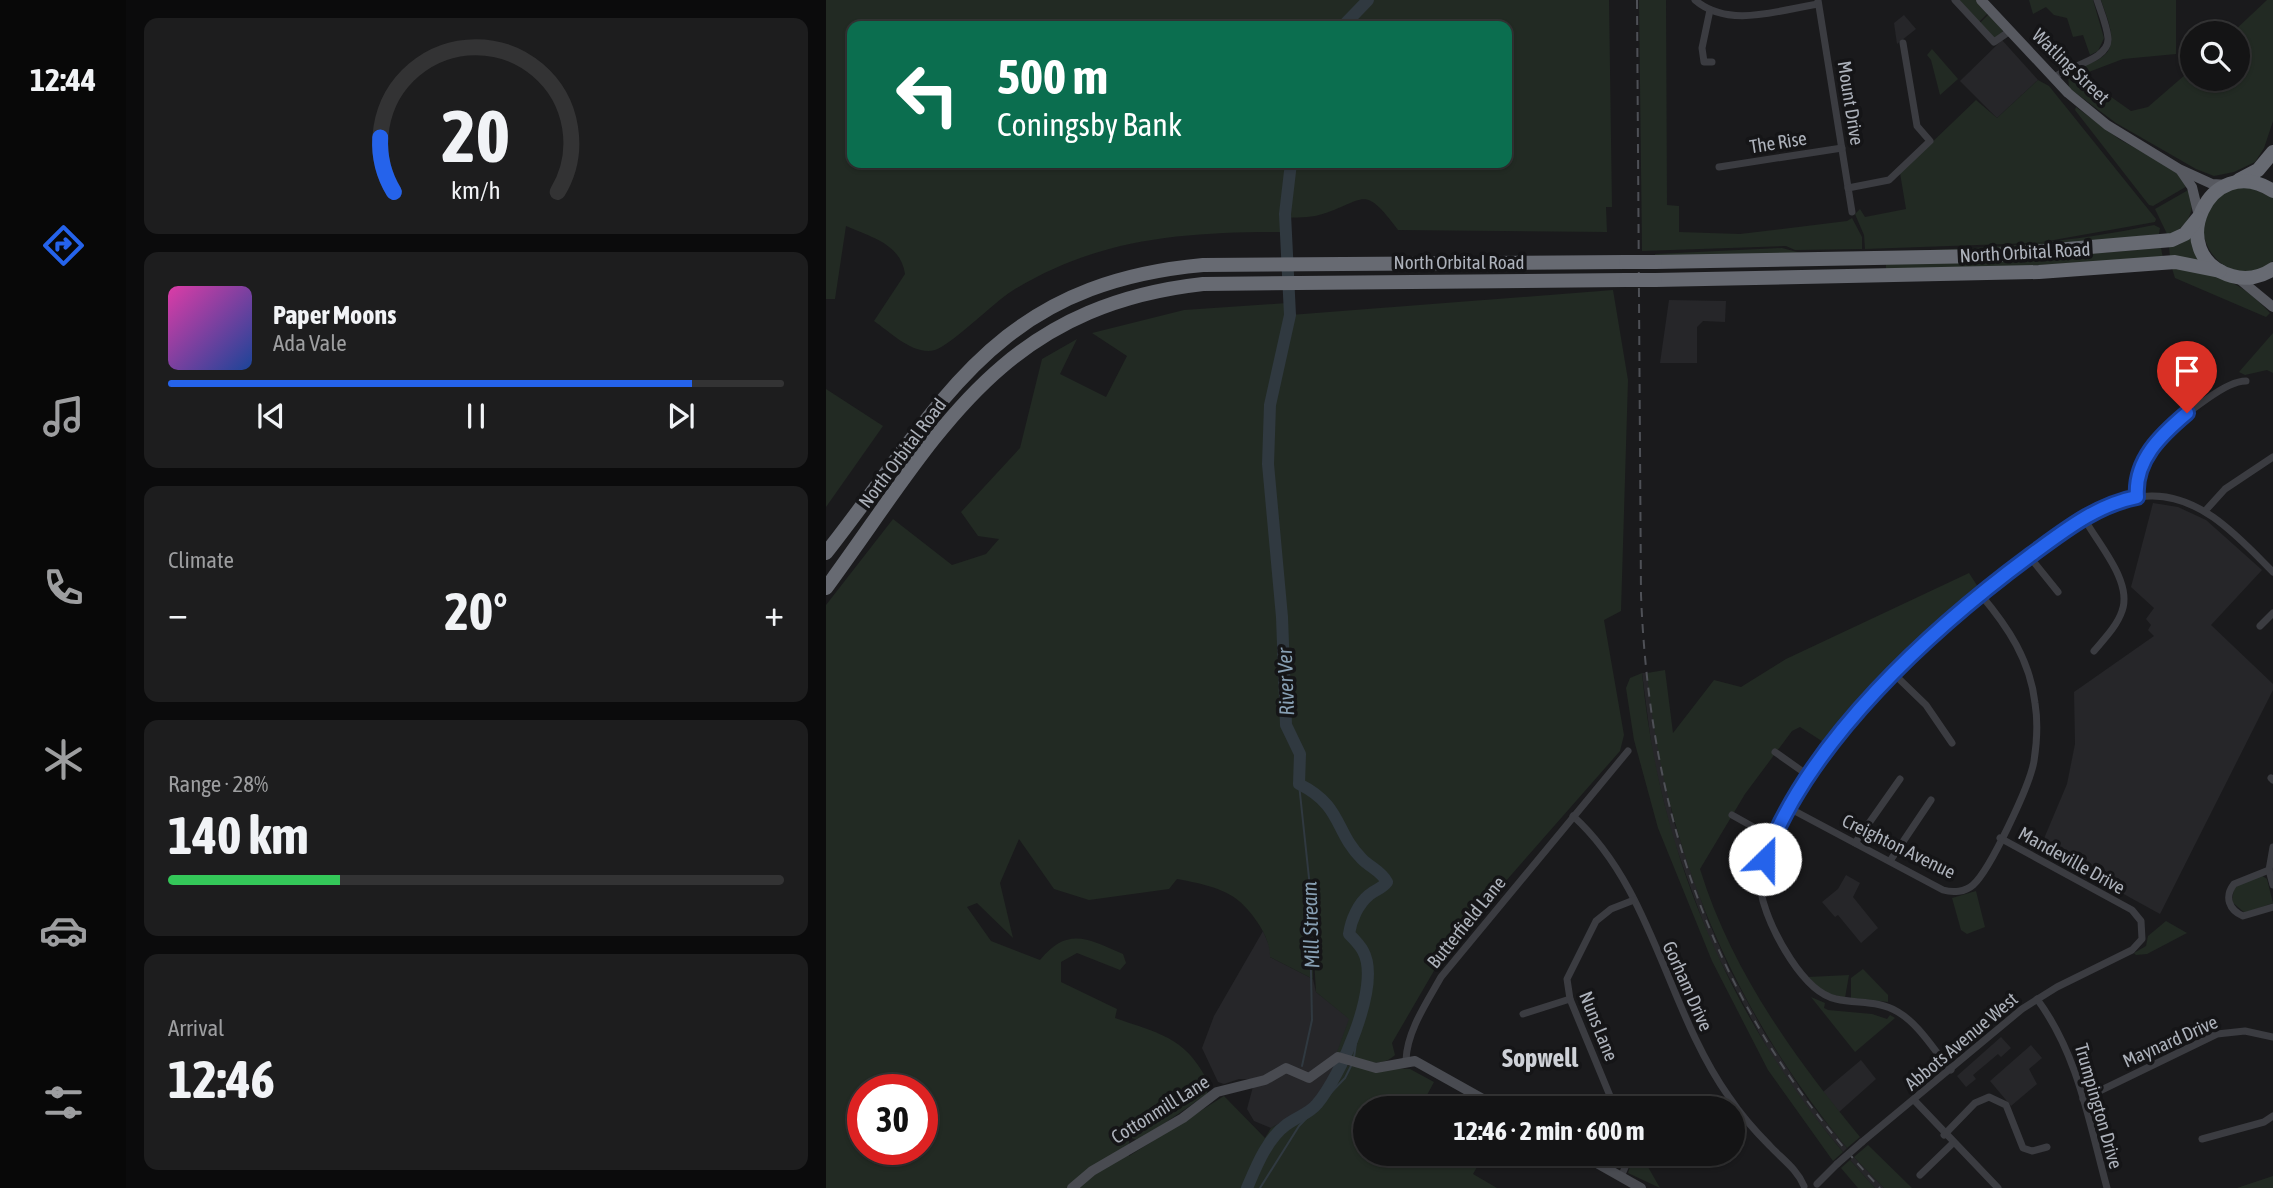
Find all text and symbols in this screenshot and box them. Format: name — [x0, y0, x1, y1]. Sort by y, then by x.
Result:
map controls — [2180, 21, 2250, 91]
button: search — [2180, 21, 2250, 91]
street label: Watling Street — [2028, 24, 2114, 108]
text: 500 m — [997, 48, 1108, 104]
icon: left — [882, 49, 973, 140]
street label: Mount Drive — [1833, 59, 1869, 147]
text: 12:44 — [30, 61, 96, 98]
text: 20 — [442, 94, 510, 177]
text: Coningsby Bank — [997, 106, 1182, 143]
street label: The Rise — [1748, 127, 1808, 157]
text: km/h — [451, 176, 501, 204]
icon: directions — [39, 221, 88, 270]
street label: North Orbital Road — [1959, 238, 2091, 266]
street label: North Orbital Road — [1393, 251, 1525, 273]
text: Paper Moons — [273, 300, 396, 330]
text: Ada Vale — [273, 330, 347, 356]
pin — [2157, 341, 2217, 413]
icon: arrive — [2168, 352, 2206, 390]
icon: music — [39, 392, 88, 441]
street label: North Orbital Road — [854, 394, 950, 512]
icon: previous — [252, 397, 290, 435]
icon: pause — [457, 397, 495, 435]
icon: next — [662, 397, 700, 435]
text: Climate — [168, 547, 234, 573]
icon: phone — [39, 563, 88, 612]
text: 20° — [444, 581, 508, 641]
text: − — [168, 591, 188, 634]
text: + — [764, 591, 784, 634]
water label: River Ver — [1272, 647, 1298, 716]
icon: climate — [39, 735, 88, 784]
text: Range · 28% — [168, 771, 268, 797]
text: 140 km — [168, 805, 309, 865]
street label: Creighton Avenue — [1839, 809, 1959, 883]
position arrow — [1728, 822, 1802, 896]
street label: Mandeville Drive — [2015, 822, 2129, 898]
street label: Butterfield Lane — [1422, 872, 1510, 972]
water label: Mill Stream — [1296, 881, 1324, 969]
icon: car — [39, 906, 88, 955]
street label: Gorham Drive — [1658, 938, 1718, 1034]
street label: Abbots Avenue West — [1900, 987, 2022, 1095]
street label: Nuns Lane — [1575, 988, 1623, 1064]
street label: Maynard Drive — [2119, 1010, 2221, 1072]
text: Arrival — [168, 1015, 224, 1041]
street label: Trumpington Drive — [2071, 1041, 2127, 1171]
district label: Sopwell — [1502, 1043, 1579, 1073]
text: 12:46 — [168, 1049, 275, 1109]
street label: Cottonmill Lane — [1107, 1070, 1213, 1148]
speed limit sign: 30 — [847, 1074, 938, 1165]
icon: filters — [39, 1078, 88, 1127]
text: 12:46 · 2 min · 600 m — [1454, 1116, 1644, 1146]

